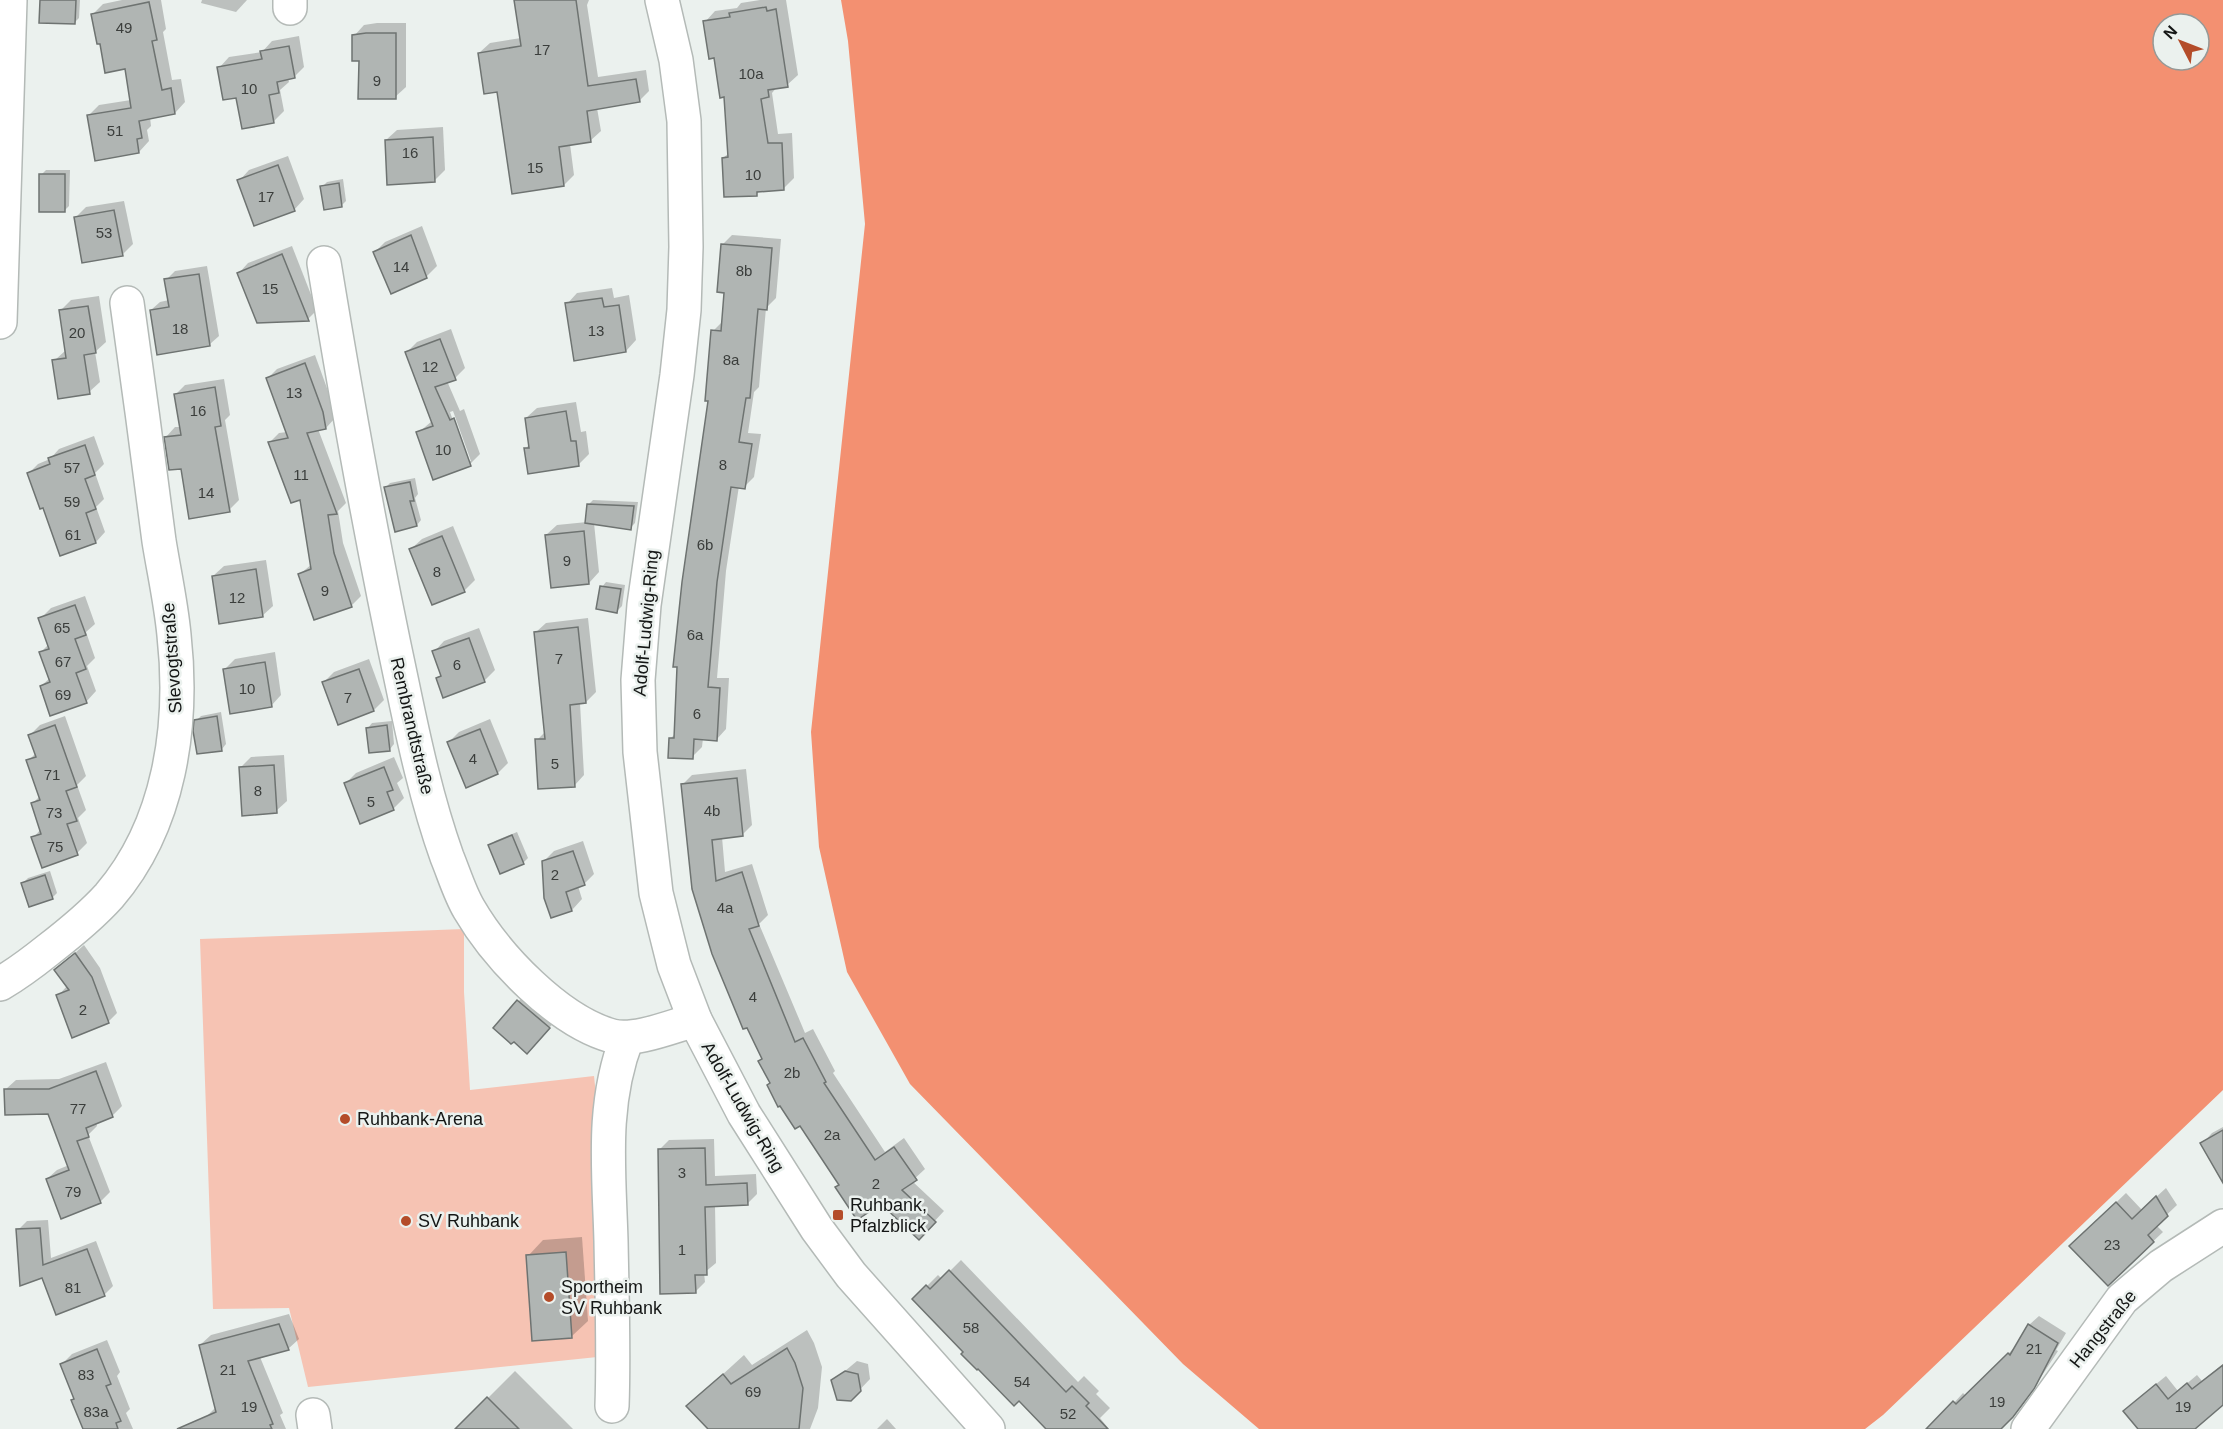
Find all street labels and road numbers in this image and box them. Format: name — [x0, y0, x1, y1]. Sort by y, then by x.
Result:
street label: Adolf-Ludwig-Ring — [630, 549, 662, 697]
street label: Slevogtstraße — [158, 602, 186, 714]
street label: Rembrandtstraße — [387, 656, 437, 796]
street label: Adolf-Ludwig-Ring — [698, 1038, 788, 1176]
street label: Hangstraße — [2066, 1286, 2140, 1372]

